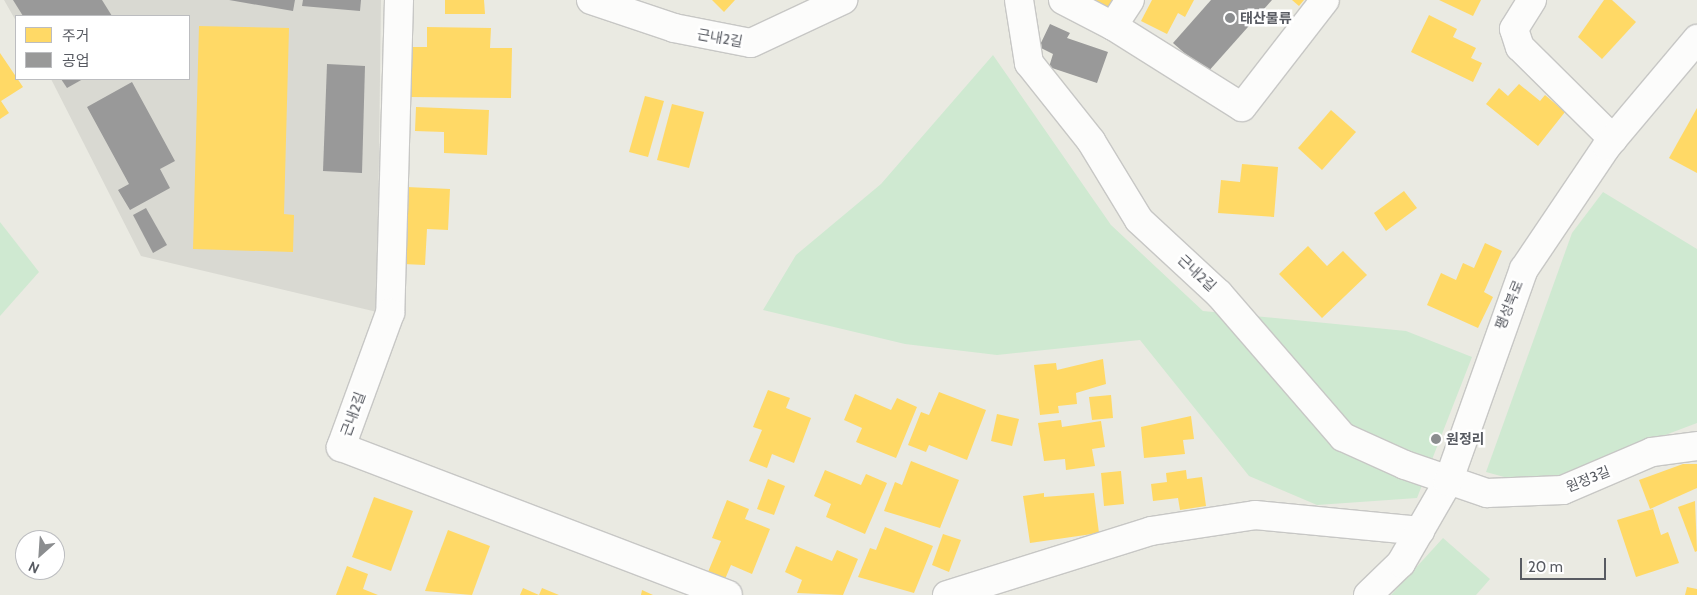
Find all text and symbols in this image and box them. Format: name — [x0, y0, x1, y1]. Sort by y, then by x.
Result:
place label: 태산물류 — [1240, 10, 1292, 26]
marker: 태산물류 — [1224, 12, 1236, 24]
legend — [15, 15, 190, 80]
street label: 근내2길 — [696, 26, 744, 50]
text: 주거 — [62, 27, 90, 45]
text: 공업 — [62, 52, 90, 70]
street label: 근내2길 — [1174, 251, 1220, 295]
street label: 팽성북로 — [1492, 278, 1526, 332]
street label: 근내2길 — [337, 390, 369, 438]
place label: 원정리 — [1446, 431, 1485, 447]
marker: 원정리 — [1430, 433, 1442, 445]
street label: 원정3길 — [1563, 463, 1613, 495]
north arrow — [15, 530, 65, 580]
scale bar — [1522, 548, 1608, 580]
text: N — [25, 557, 42, 578]
text: 20 m — [1528, 558, 1563, 576]

